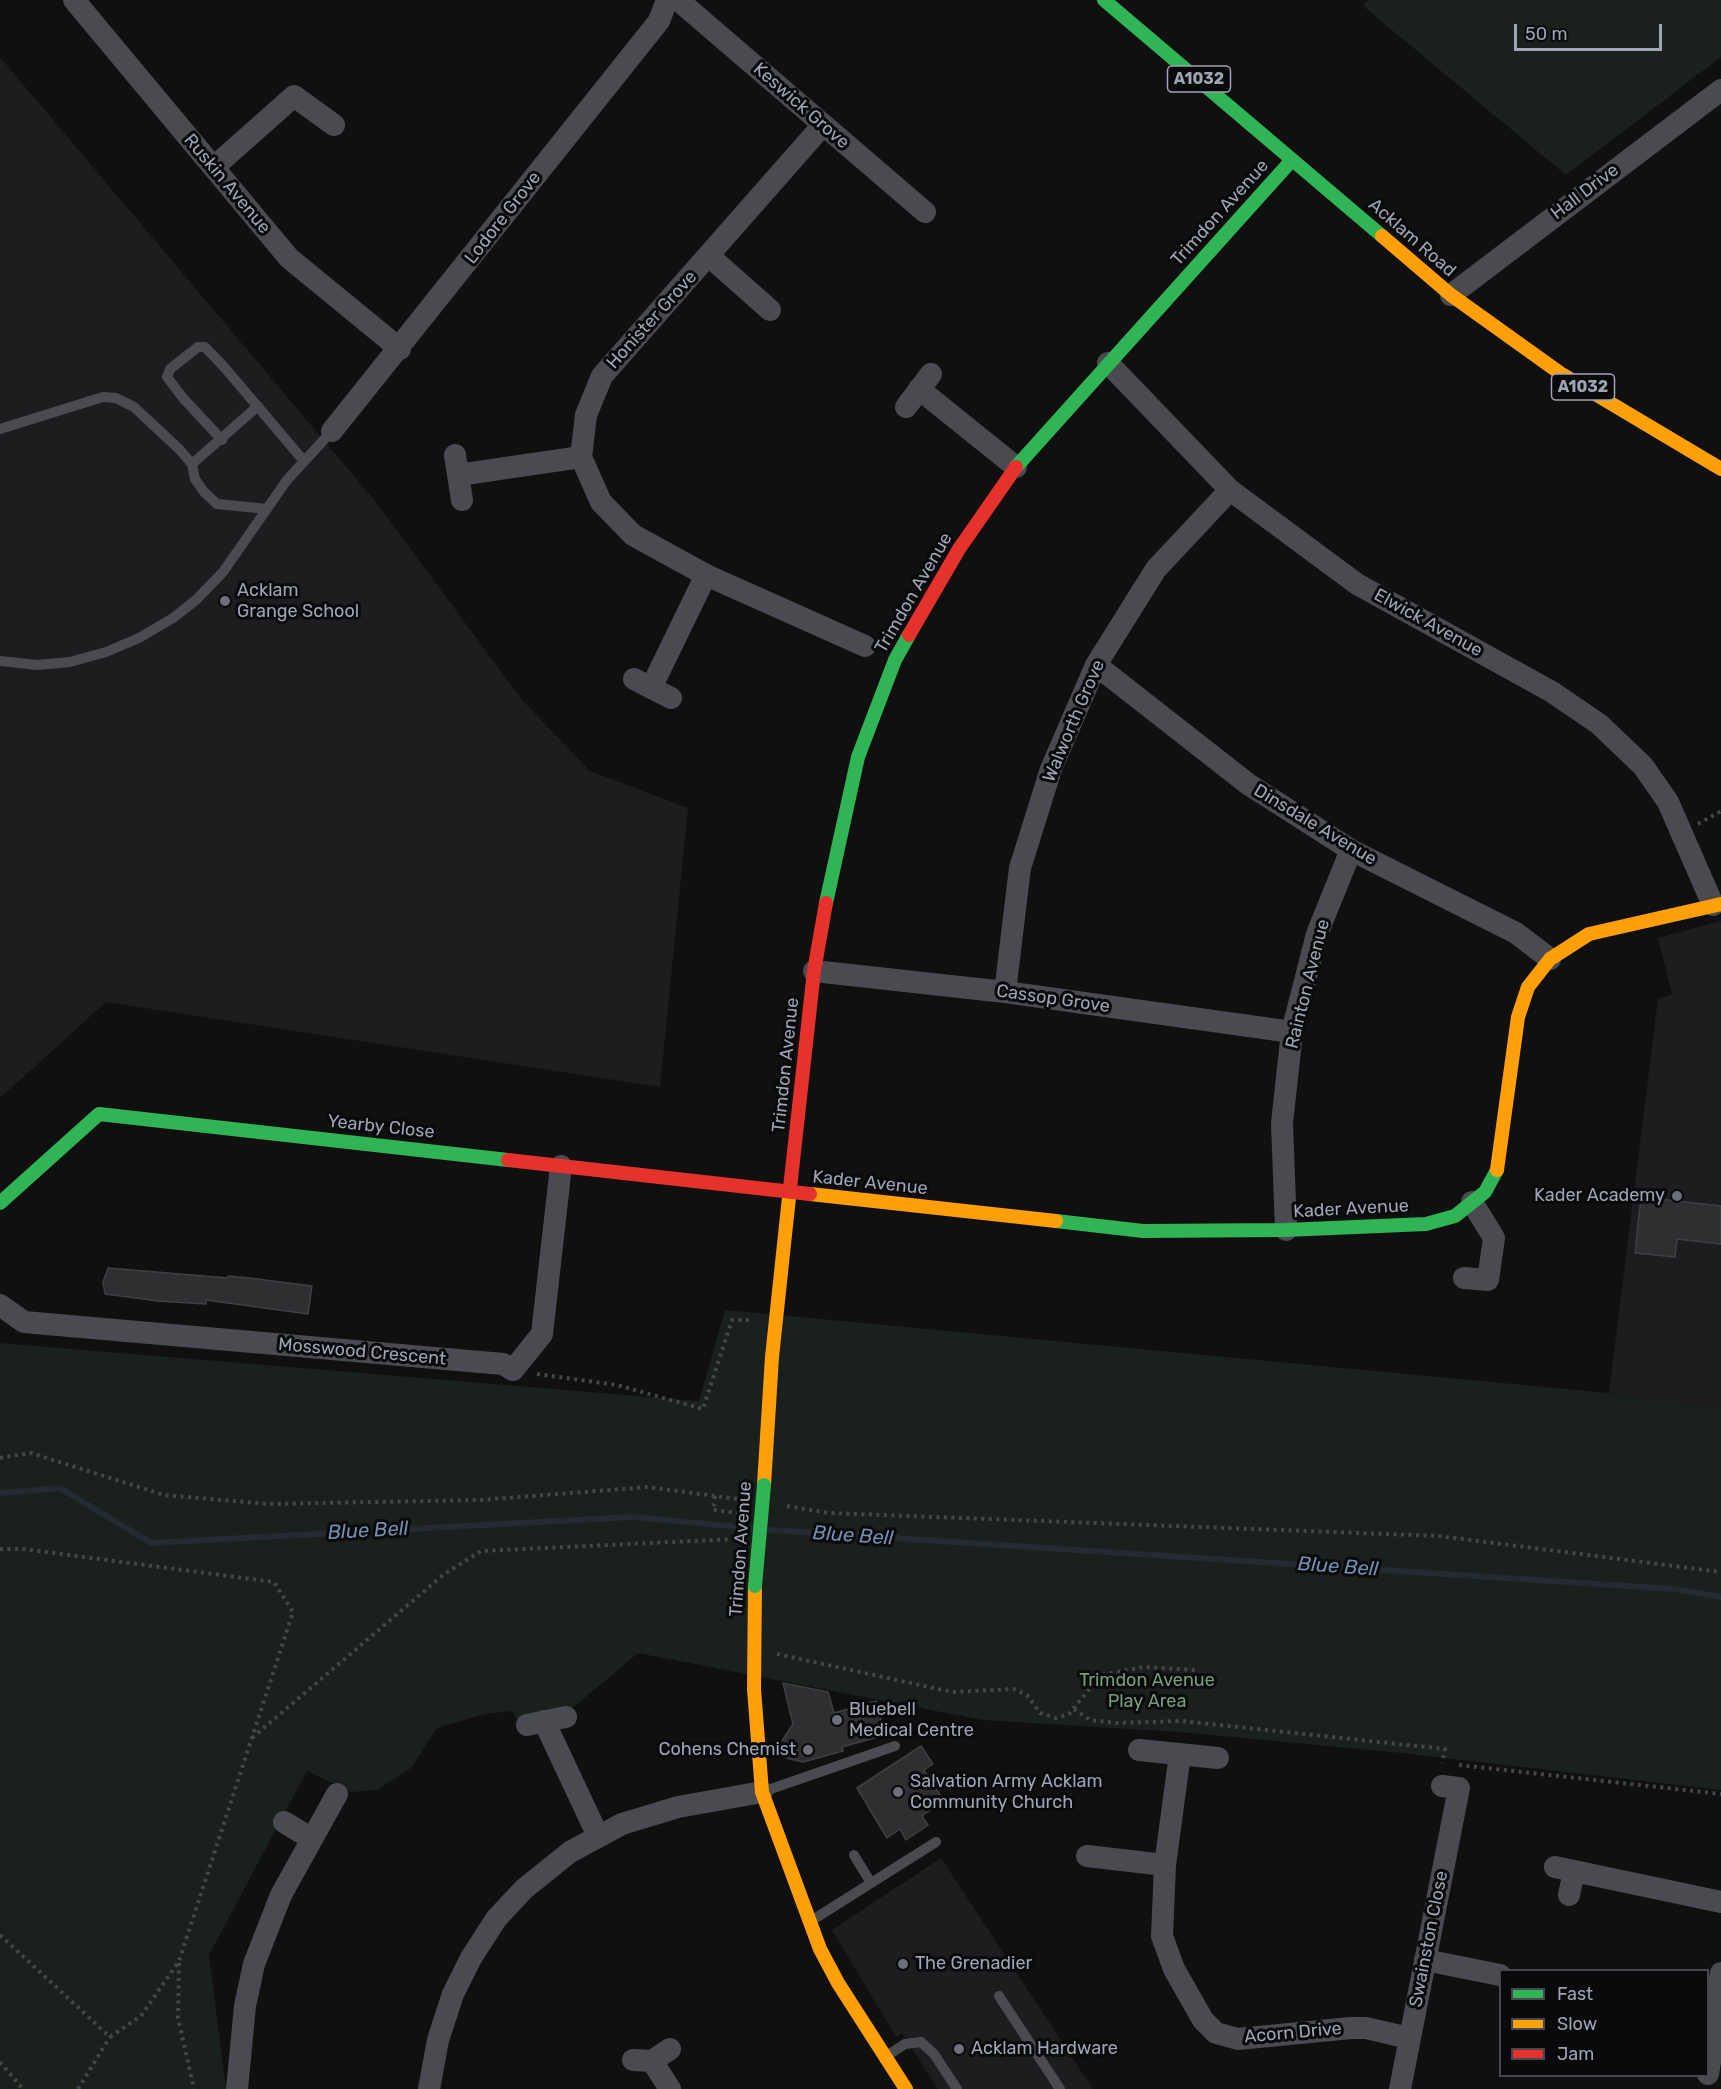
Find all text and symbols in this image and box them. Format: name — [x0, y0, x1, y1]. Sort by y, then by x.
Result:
scale bar — [1517, 12, 1666, 50]
text: 50 m — [1525, 23, 1568, 45]
street label: Keswick Grove — [748, 58, 854, 154]
road number: A1032 — [1168, 66, 1230, 92]
street label: Ruskin Avenue — [179, 130, 275, 238]
street label: Trimdon Avenue — [1167, 155, 1273, 271]
street label: Hall Drive — [1547, 160, 1623, 224]
street label: Lodore Grove — [460, 168, 546, 268]
street label: Acklam Road — [1364, 194, 1460, 282]
street label: Honister Grove — [602, 266, 702, 374]
road number: A1032 — [1552, 374, 1614, 400]
street label: Trimdon Avenue — [871, 529, 957, 657]
place label: Acklam Grange School — [237, 580, 359, 622]
street label: Elwick Avenue — [1370, 584, 1486, 662]
marker: Acklam Grange School — [218, 594, 232, 608]
street label: Walworth Grove — [1039, 657, 1109, 785]
street label: Dinsdale Avenue — [1250, 780, 1380, 870]
street label: Rainton Avenue — [1281, 917, 1335, 1051]
street label: Cassop Grove — [995, 980, 1111, 1018]
street label: Trimdon Avenue — [768, 996, 804, 1134]
street label: Yearby Close — [326, 1111, 436, 1143]
street label: Kader Avenue — [811, 1166, 929, 1200]
place label: Kader Academy — [1534, 1185, 1665, 1207]
marker: Kader Academy — [1670, 1189, 1684, 1203]
street label: Kader Avenue — [1293, 1195, 1409, 1223]
street label: Mosswood Crescent — [277, 1334, 447, 1370]
street label: Trimdon Avenue — [725, 1481, 757, 1617]
water label: Blue Bell — [327, 1517, 409, 1545]
water label: Blue Bell — [812, 1521, 894, 1551]
water label: Blue Bell — [1297, 1552, 1379, 1582]
park label: Trimdon Avenue Play Area — [1079, 1670, 1215, 1712]
place label: Bluebell Medical Centre — [849, 1699, 974, 1742]
marker: Bluebell Medical Centre — [830, 1713, 844, 1727]
place label: Cohens Chemist — [659, 1739, 796, 1761]
marker: Cohens Chemist — [801, 1743, 815, 1757]
place label: Salvation Army Acklam Community Church — [910, 1771, 1102, 1814]
marker: Salvation Army Acklam Community Church — [891, 1785, 905, 1799]
street label: Swainston Close — [1405, 1869, 1453, 2009]
place label: The Grenadier — [915, 1953, 1032, 1975]
marker: The Grenadier — [896, 1957, 910, 1971]
legend — [1499, 1969, 1709, 2077]
text: Fast — [1557, 1983, 1593, 2005]
text: Slow — [1557, 2013, 1597, 2035]
street label: Acorn Drive — [1243, 2018, 1343, 2048]
place label: Acklam Hardware — [971, 2038, 1118, 2060]
marker: Acklam Hardware — [952, 2042, 966, 2056]
text: Jam — [1557, 2043, 1594, 2065]

